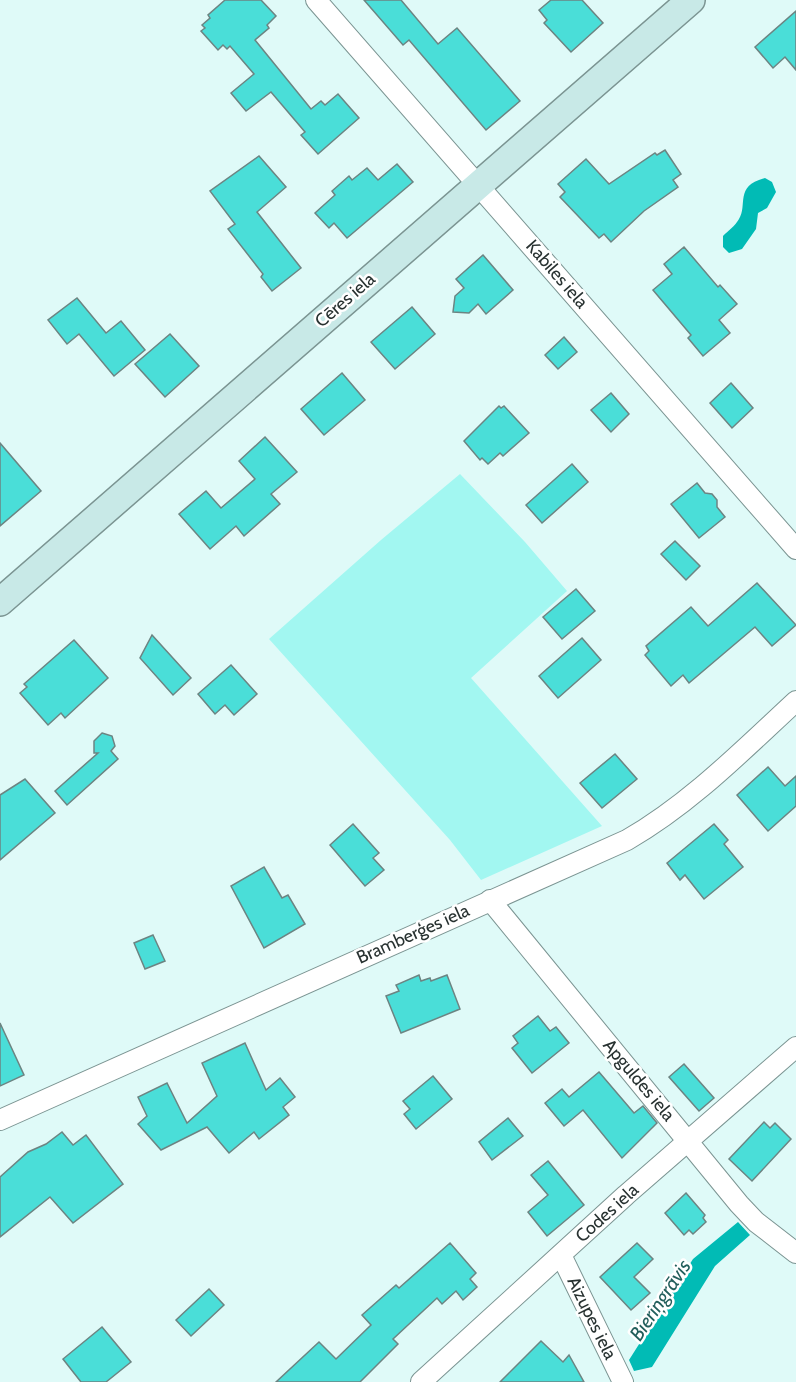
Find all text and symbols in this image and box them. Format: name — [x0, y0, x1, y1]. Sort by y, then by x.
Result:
street label: Kabiles iela — [521, 235, 593, 313]
street label: Cēres iela — [310, 268, 380, 332]
street label: Bramberģes iela — [353, 899, 473, 969]
street label: Apguldes iela — [598, 1035, 680, 1126]
street label: Codes iela — [571, 1179, 643, 1247]
water label: Bieriņgrāvis — [624, 1255, 696, 1345]
street label: Aizupes iela — [562, 1273, 622, 1363]

